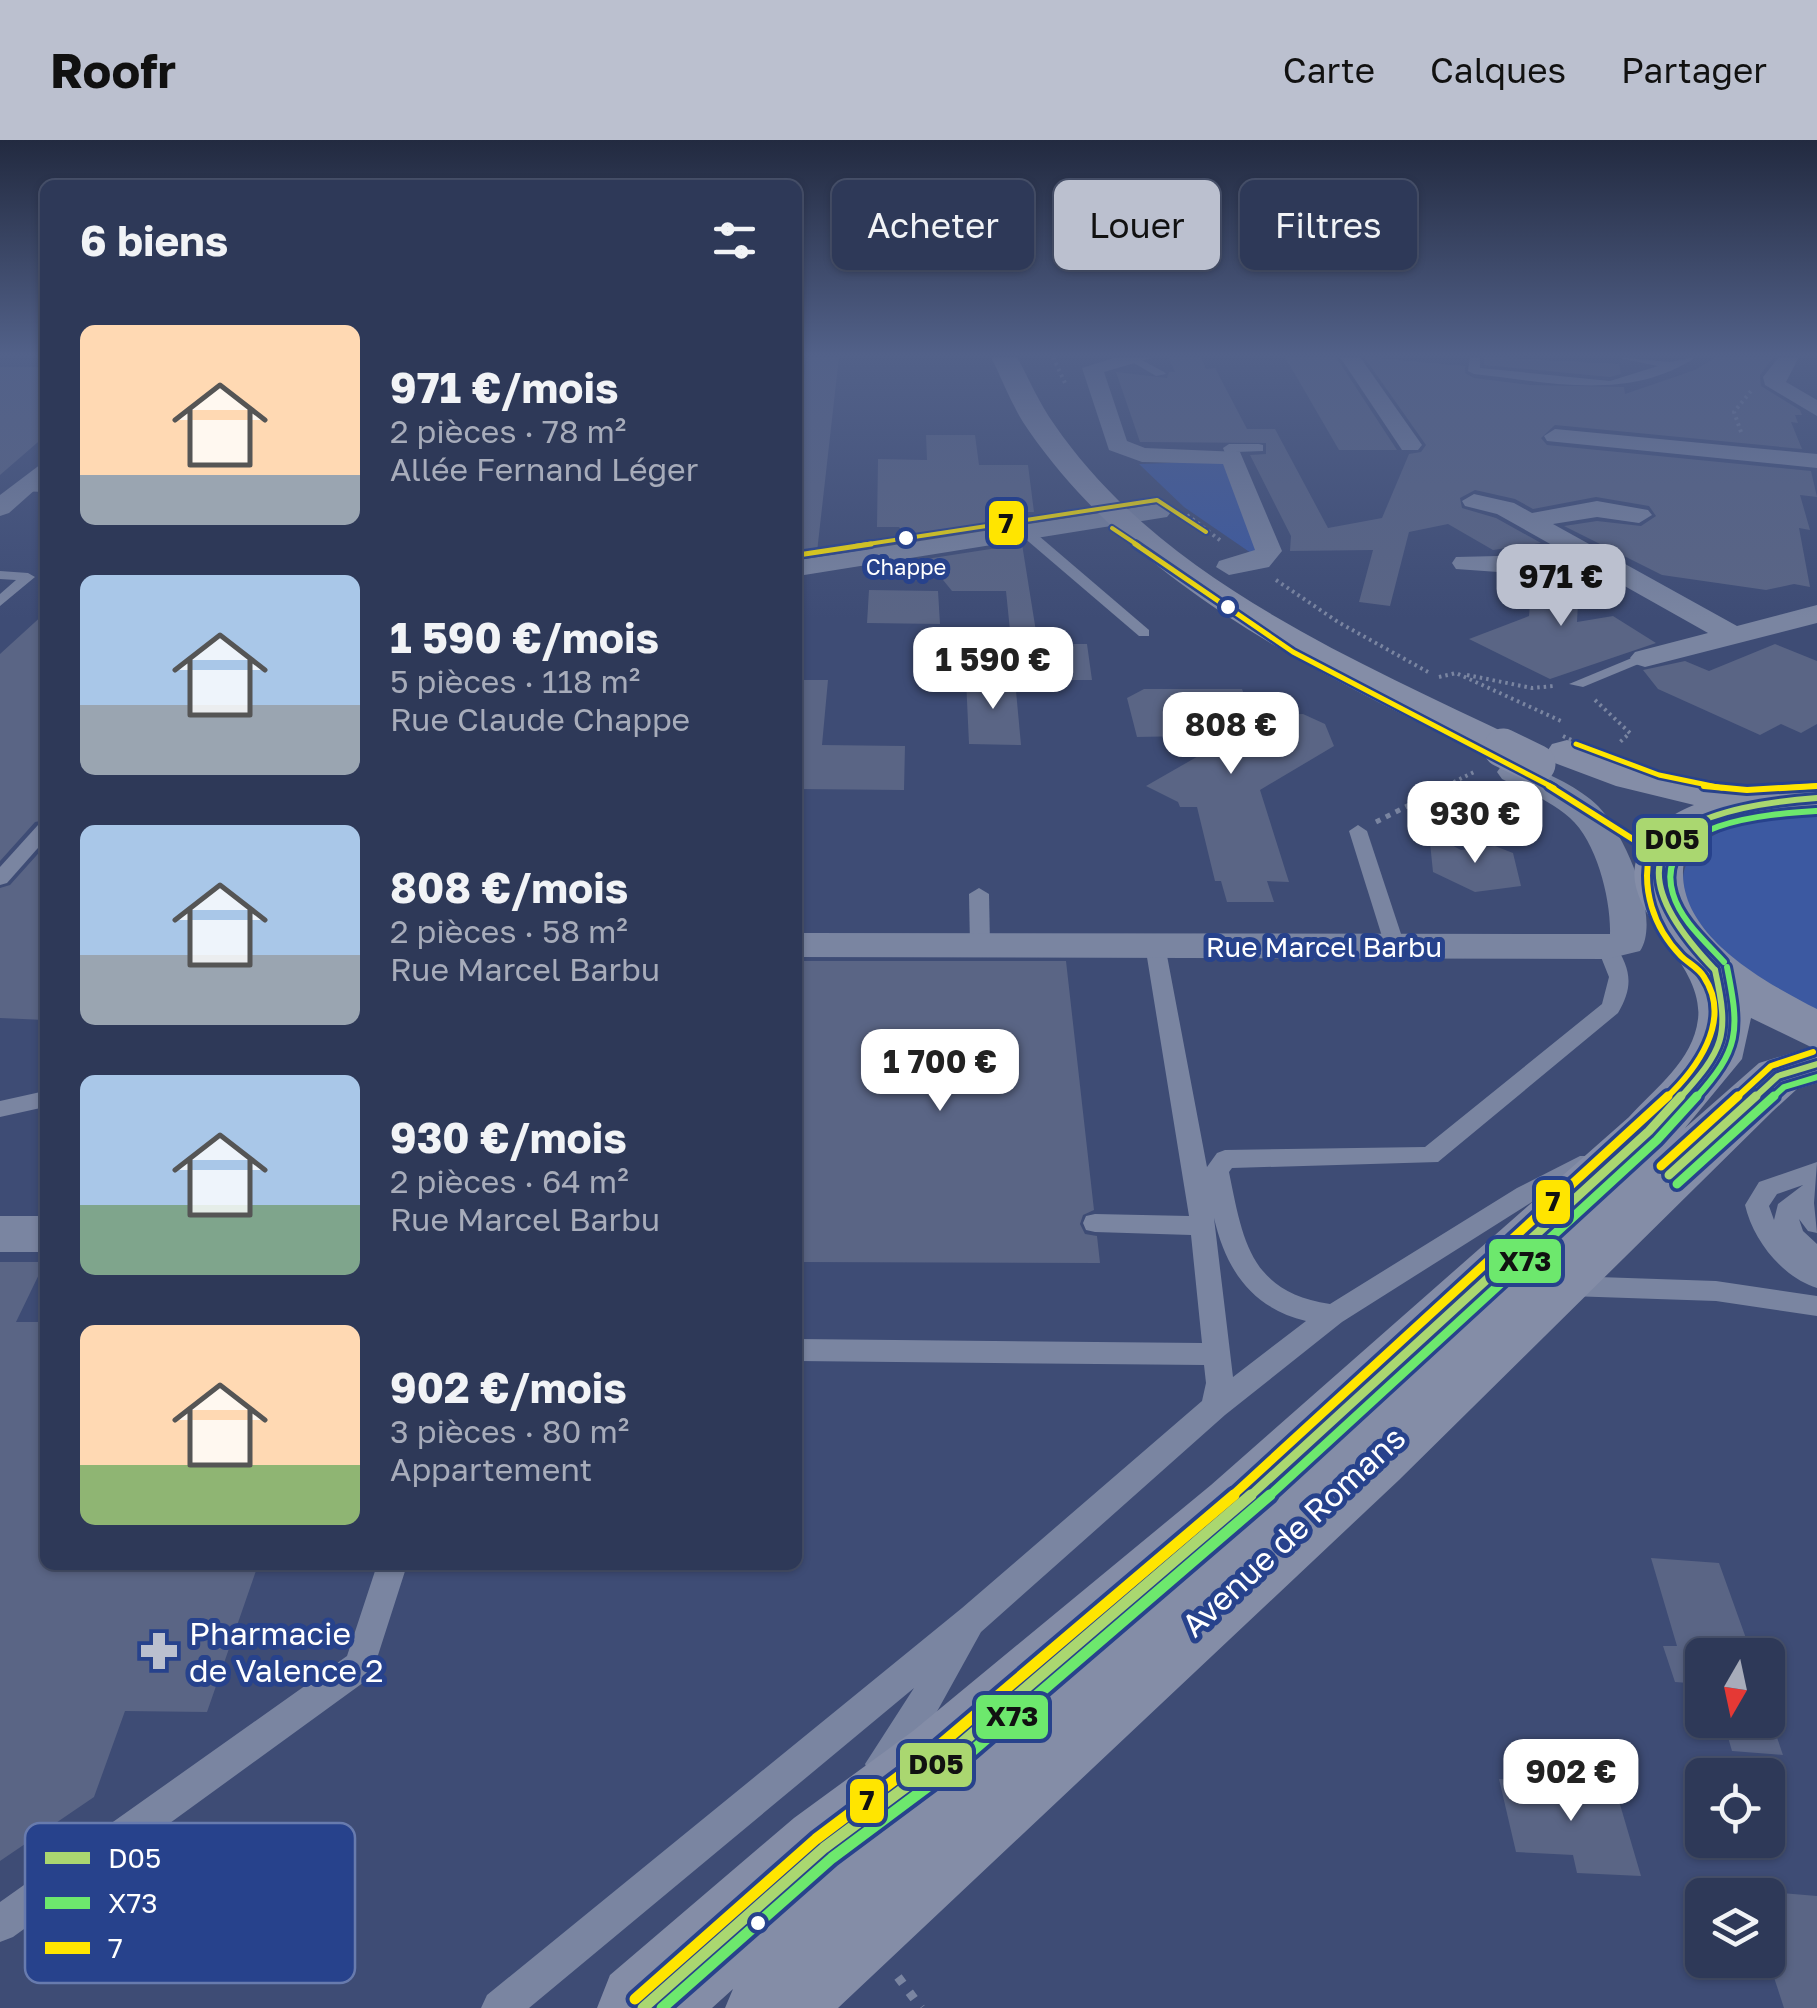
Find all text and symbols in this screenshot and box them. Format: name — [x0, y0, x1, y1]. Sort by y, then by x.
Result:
text: Roofr — [50, 41, 176, 99]
text: Carte — [1283, 49, 1375, 91]
text: Calques — [1430, 49, 1566, 91]
text: Partager — [1621, 49, 1767, 91]
chip: Acheter — [832, 180, 1034, 270]
chip: Louer — [1054, 180, 1220, 270]
chip: Filtres — [1240, 180, 1417, 270]
icon: filters — [707, 213, 762, 268]
text: 6 biens — [80, 215, 228, 265]
text: 971 €/mois — [390, 362, 618, 412]
icon: home — [160, 365, 280, 485]
text: 2 pièces · 78 m² — [390, 412, 626, 450]
text: Allée Fernand Léger — [390, 450, 698, 488]
line badge: 7 — [987, 499, 1026, 547]
text: 7 — [998, 506, 1014, 539]
marker: Chappe — [896, 528, 916, 548]
pin: 971 € — [1491, 544, 1631, 629]
place label: Chappe — [866, 553, 946, 580]
text: 971 € — [1519, 557, 1603, 595]
unlabelled marker — [1218, 597, 1238, 617]
text: 1 590 €/mois — [390, 612, 659, 662]
icon: home — [160, 615, 280, 735]
pin: 1 590 € — [901, 627, 1085, 712]
text: 1 590 € — [935, 640, 1051, 678]
text: 5 pièces · 118 m² — [390, 662, 640, 700]
pin: 808 € — [1161, 692, 1301, 777]
text: Rue Claude Chappe — [390, 700, 690, 738]
text: 808 € — [1185, 705, 1277, 743]
pin: 930 € — [1405, 781, 1545, 866]
text: 930 € — [1429, 794, 1521, 832]
line badge: D05 — [1634, 816, 1710, 864]
text: D05 — [1644, 822, 1700, 855]
text: 808 €/mois — [390, 862, 628, 912]
icon: home — [160, 865, 280, 985]
text: 2 pièces · 58 m² — [390, 912, 628, 950]
street label: Rue Marcel Barbu — [1206, 930, 1442, 963]
text: Rue Marcel Barbu — [390, 950, 660, 988]
pin: 1 700 € — [848, 1029, 1032, 1114]
text: 1 700 € — [883, 1042, 997, 1080]
text: 930 €/mois — [390, 1112, 627, 1162]
icon: home — [160, 1115, 280, 1235]
text: 2 pièces · 64 m² — [390, 1162, 629, 1200]
line badge: 7 — [1534, 1178, 1572, 1226]
text: 7 — [1545, 1184, 1561, 1217]
text: Rue Marcel Barbu — [390, 1200, 660, 1238]
line badge: X73 — [1487, 1237, 1563, 1285]
text: X73 — [1499, 1244, 1551, 1277]
text: 902 €/mois — [390, 1362, 627, 1412]
icon: home — [160, 1365, 280, 1485]
text: 3 pièces · 80 m² — [390, 1412, 629, 1450]
street label: Avenue de Romans — [1174, 1418, 1412, 1644]
text: Appartement — [390, 1450, 592, 1488]
place label: Pharmacie de Valence 2 — [189, 1614, 384, 1689]
pharmacy icon: Pharmacie de Valence 2 — [138, 1630, 180, 1672]
north arrow — [1685, 1638, 1785, 1738]
map controls — [1685, 1638, 1785, 1978]
line badge: X73 — [974, 1693, 1050, 1741]
text: X73 — [986, 1699, 1038, 1732]
pin: 902 € — [1501, 1739, 1641, 1824]
line badge: D05 — [898, 1741, 974, 1789]
text: D05 — [908, 1747, 964, 1780]
text: 902 € — [1525, 1752, 1617, 1790]
button: locate — [1685, 1758, 1785, 1858]
line badge: 7 — [848, 1777, 886, 1825]
text: 7 — [859, 1783, 875, 1816]
legend — [25, 1823, 355, 1983]
text: D05 — [108, 1841, 161, 1874]
button: layers — [1685, 1878, 1785, 1978]
text: X73 — [108, 1886, 158, 1919]
unlabelled marker — [748, 1913, 768, 1933]
text: 7 — [108, 1931, 123, 1964]

